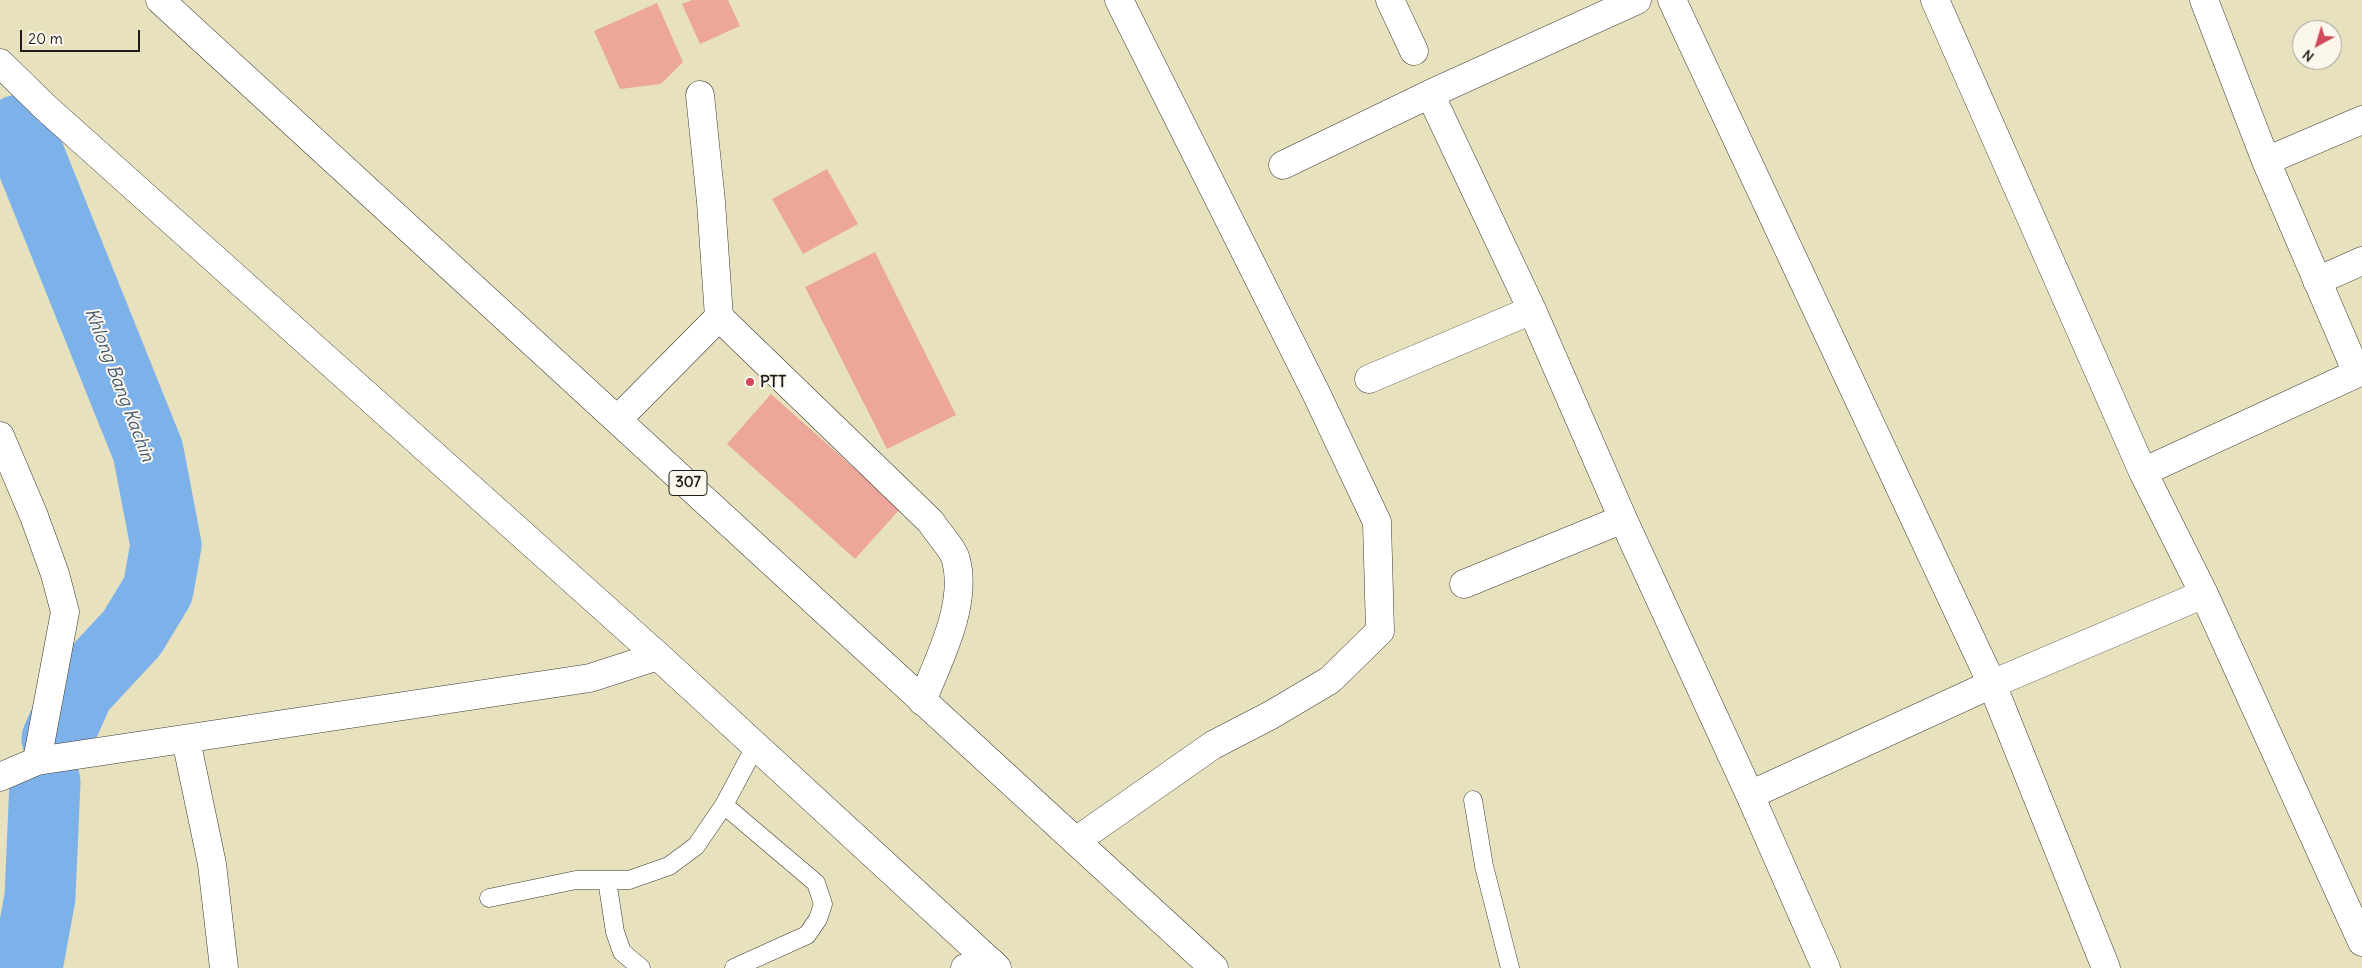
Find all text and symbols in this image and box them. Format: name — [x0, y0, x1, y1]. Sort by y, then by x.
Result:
scale bar — [22, 20, 142, 52]
north arrow — [2292, 20, 2342, 70]
text: 20 m — [28, 29, 63, 48]
text: N — [2299, 46, 2318, 66]
water label: Khlong Bang Kachin — [80, 305, 158, 465]
place label: PTT — [760, 372, 786, 392]
marker: PTT — [744, 376, 756, 388]
road number: 307 — [669, 470, 707, 496]

